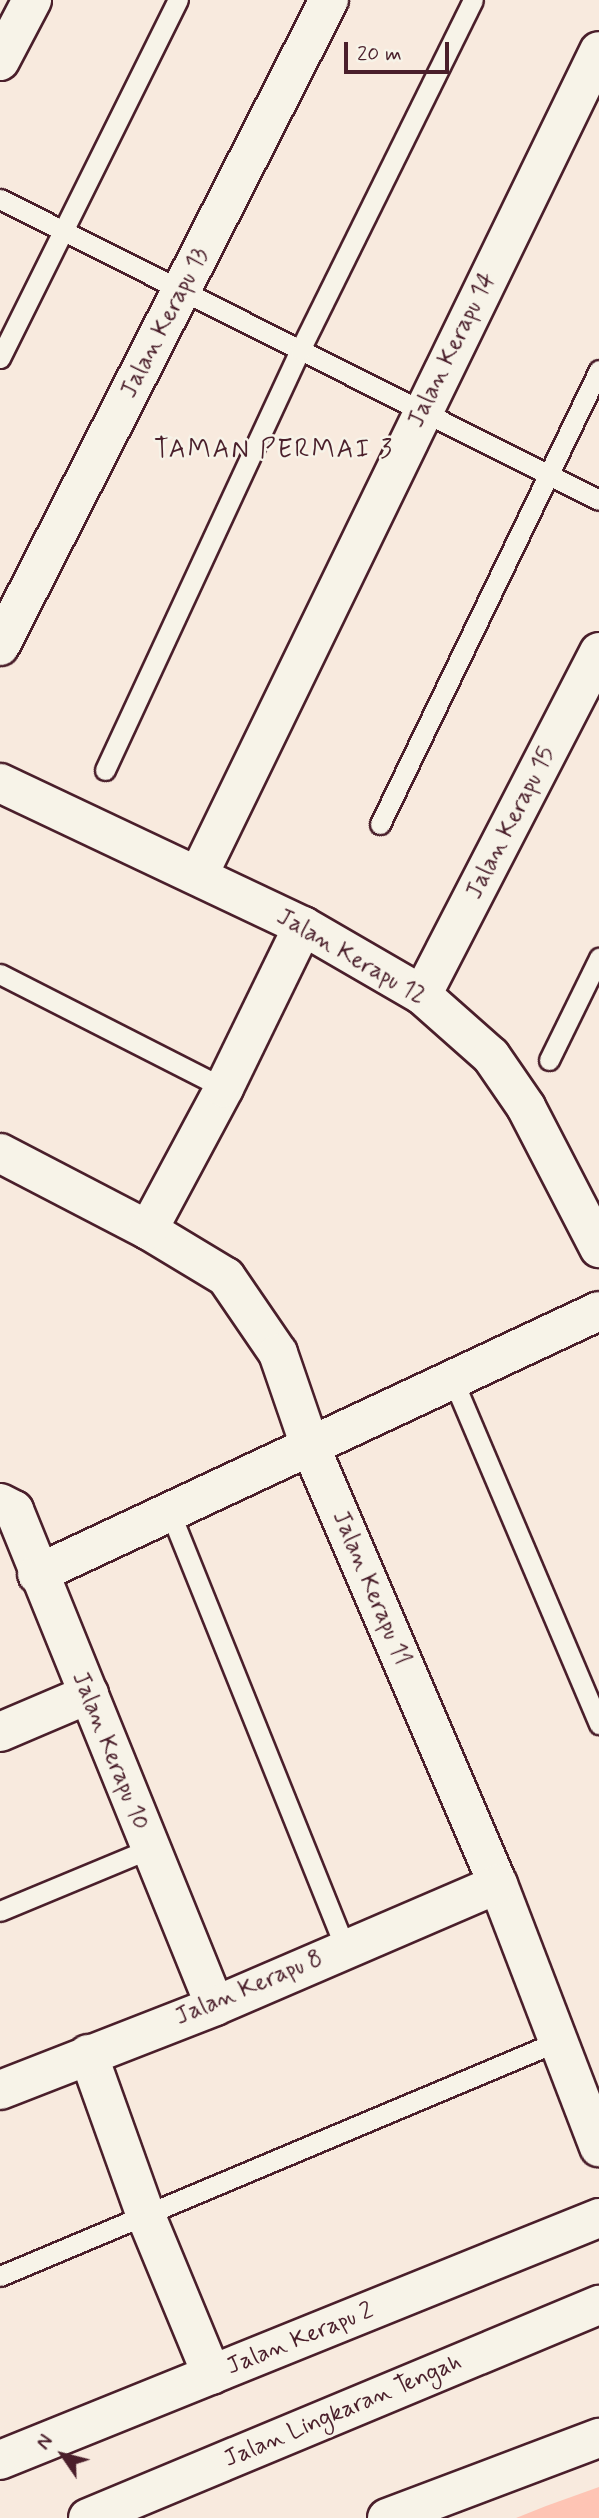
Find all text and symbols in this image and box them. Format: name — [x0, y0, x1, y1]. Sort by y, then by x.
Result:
scale bar — [347, 28, 452, 72]
text: 20 m — [357, 40, 402, 68]
street label: Jalan Kerapu 13 — [114, 241, 216, 405]
street label: Jalan Kerapu 14 — [401, 266, 503, 434]
district label: TAMAN PERMAI 3 — [160, 435, 388, 467]
street label: Jalan Kerapu 15 — [459, 740, 563, 906]
street label: Jalan Kerapu 12 — [270, 902, 432, 1012]
street label: Jalan Kerapu 11 — [325, 1505, 417, 1671]
street label: Jalan Kerapu 10 — [64, 1666, 156, 1836]
street label: Jalan Kerapu 8 — [169, 1943, 329, 2033]
street label: Jalan Kerapu 2 — [221, 2296, 379, 2382]
street label: Jalan Lingkaran Tengah — [219, 2347, 467, 2475]
north arrow — [28, 2420, 98, 2490]
text: N — [32, 2430, 59, 2455]

